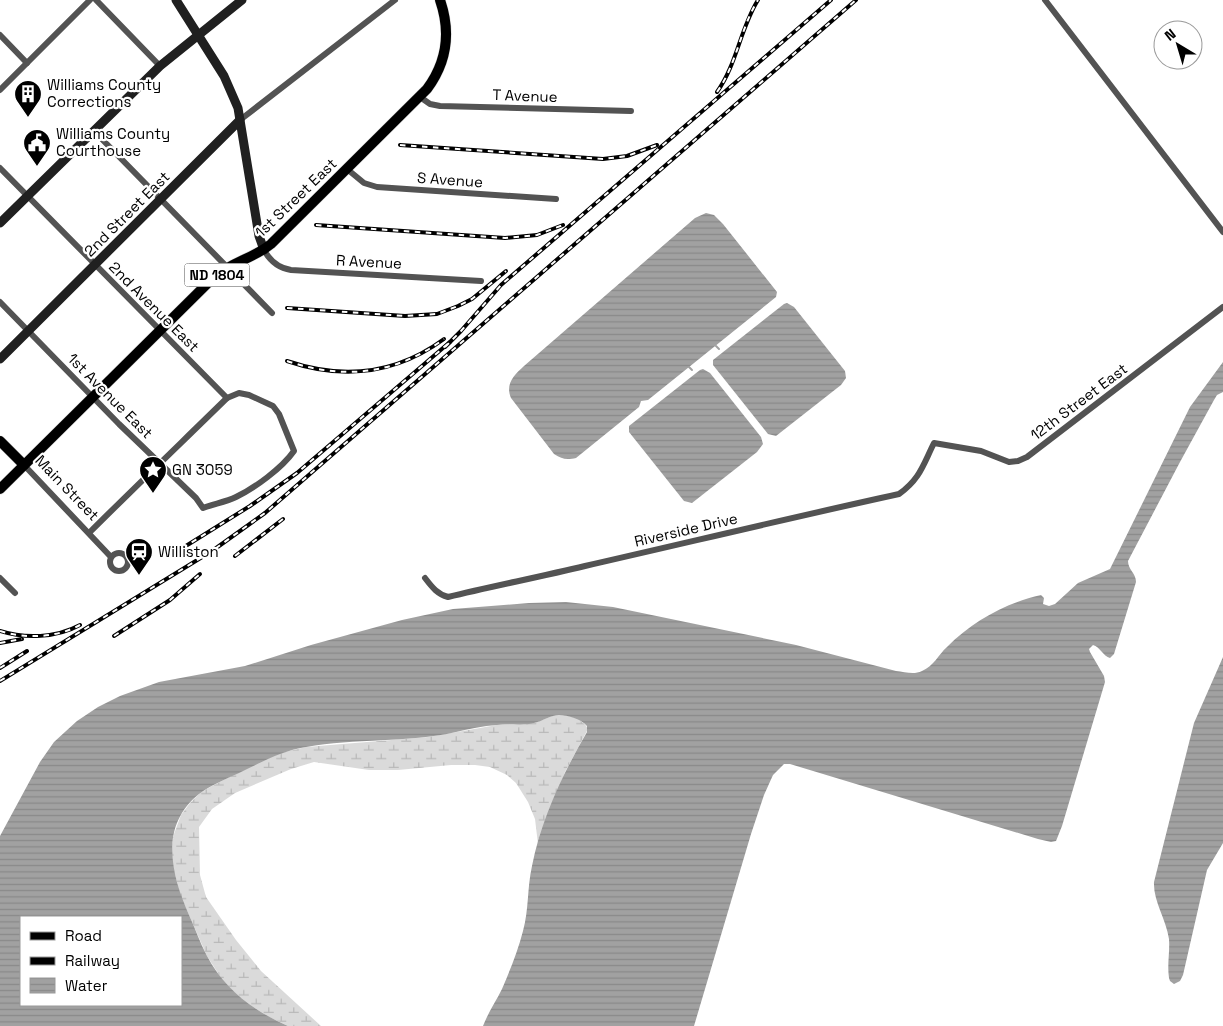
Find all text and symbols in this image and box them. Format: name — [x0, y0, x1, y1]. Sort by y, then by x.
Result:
north arrow — [1153, 20, 1203, 70]
text: N — [1161, 25, 1179, 45]
place label: Williams County Corrections — [47, 75, 161, 111]
building icon: Williams County Corrections — [13, 79, 43, 118]
street label: T Avenue — [492, 85, 558, 106]
place label: Williams County Courthouse — [56, 124, 170, 160]
public building icon: Williams County Courthouse — [22, 128, 52, 167]
street label: 1st Street East — [251, 154, 340, 241]
street label: 2nd Street East — [80, 167, 173, 260]
street label: S Avenue — [417, 168, 484, 191]
street label: R Avenue — [336, 250, 403, 273]
street label: 2nd Avenue East — [105, 257, 204, 356]
road number: ND 1804 — [184, 264, 250, 286]
street label: 1st Avenue East — [64, 349, 157, 442]
street label: 12th Street East — [1026, 359, 1131, 444]
street label: Main Street — [31, 451, 103, 525]
place icon: GN 3059 — [138, 455, 168, 494]
place label: GN 3059 — [172, 460, 233, 479]
street label: Riverside Drive — [632, 508, 739, 551]
station icon: Williston — [124, 537, 154, 576]
place label: Williston — [158, 542, 219, 561]
legend — [20, 916, 182, 1006]
text: Road — [65, 926, 102, 945]
text: Railway — [65, 951, 120, 970]
text: Water — [65, 976, 108, 995]

